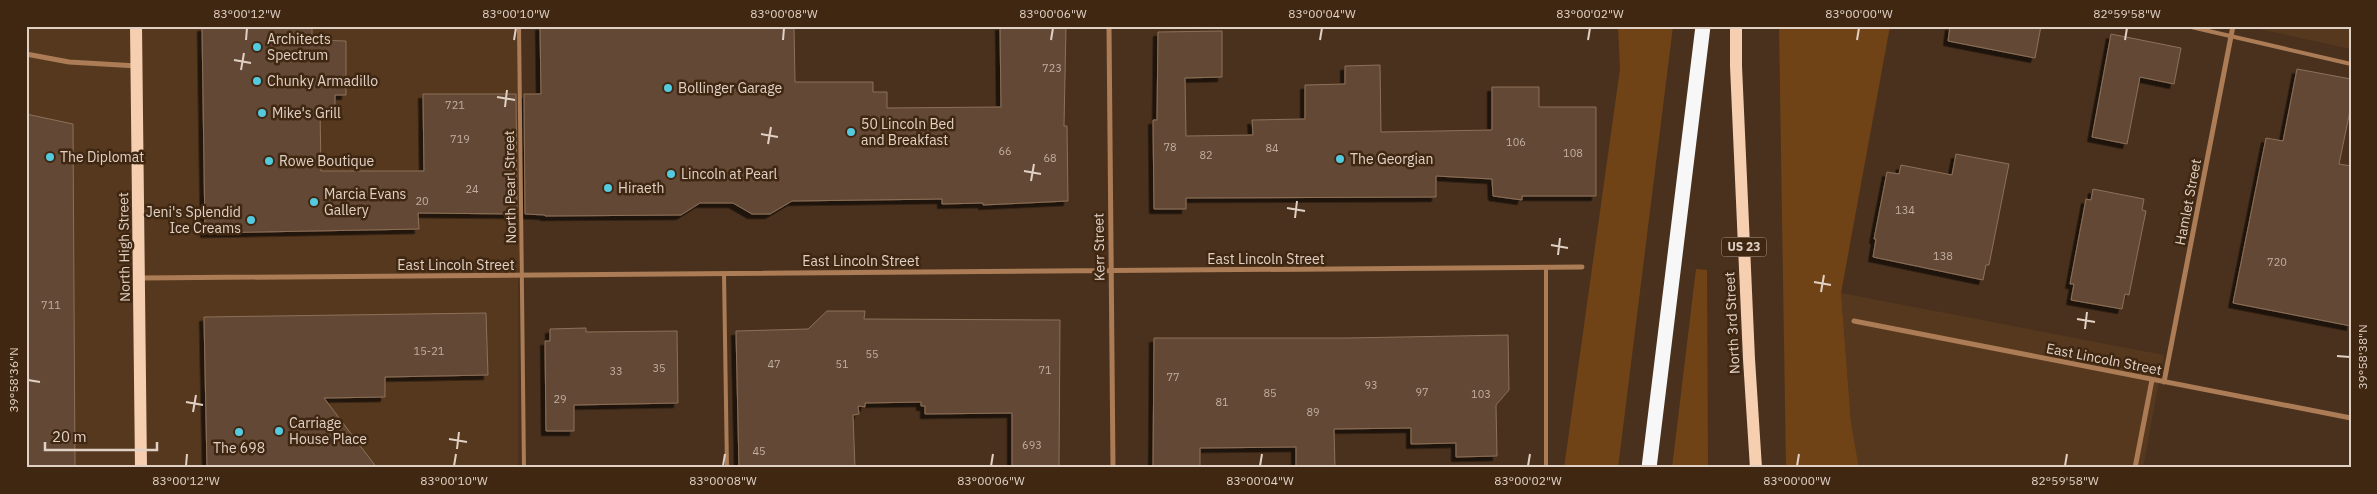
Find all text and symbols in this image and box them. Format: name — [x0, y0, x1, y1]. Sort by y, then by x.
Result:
text: 83°00'12"W — [213, 6, 281, 21]
text: 83°00'10"W — [482, 6, 550, 21]
text: 83°00'08"W — [750, 6, 818, 21]
text: 83°00'06"W — [1019, 6, 1087, 21]
text: 83°00'04"W — [1288, 6, 1356, 21]
text: 83°00'02"W — [1556, 6, 1624, 21]
text: 83°00'00"W — [1825, 6, 1893, 21]
text: 82°59'58"W — [2093, 6, 2161, 21]
place label: Architects Spectrum — [267, 30, 331, 64]
marker: Architects Spectrum — [251, 41, 263, 53]
house number: 723 — [1042, 61, 1062, 75]
place label: Chunky Armadillo — [267, 72, 378, 90]
marker: Chunky Armadillo — [251, 75, 263, 87]
place label: Bollinger Garage — [678, 79, 782, 97]
marker: Bollinger Garage — [662, 82, 674, 94]
house number: 721 — [445, 98, 465, 112]
place label: Mike's Grill — [272, 104, 341, 122]
marker: Mike's Grill — [256, 107, 268, 119]
place label: 50 Lincoln Bed and Breakfast — [861, 115, 954, 149]
marker: 50 Lincoln Bed and Breakfast — [845, 126, 857, 138]
street label: North Pearl Street — [500, 130, 520, 244]
house number: 719 — [450, 132, 470, 146]
house number: 106 — [1506, 135, 1526, 149]
house number: 78 — [1163, 140, 1177, 154]
house number: 84 — [1265, 141, 1279, 155]
house number: 66 — [998, 144, 1012, 158]
house number: 108 — [1563, 146, 1583, 160]
place label: The Diplomat — [60, 148, 144, 166]
house number: 82 — [1199, 148, 1213, 162]
place label: The Georgian — [1350, 150, 1433, 168]
marker: The Diplomat — [44, 151, 56, 163]
house number: 68 — [1043, 151, 1057, 165]
place label: Rowe Boutique — [279, 152, 375, 170]
marker: The Georgian — [1334, 153, 1346, 165]
marker: Rowe Boutique — [263, 155, 275, 167]
street label: Hamlet Street — [2171, 157, 2205, 247]
place label: Lincoln at Pearl — [681, 165, 778, 183]
marker: Lincoln at Pearl — [665, 168, 677, 180]
place label: Hiraeth — [618, 179, 665, 197]
house number: 24 — [465, 182, 479, 196]
marker: Hiraeth — [602, 182, 614, 194]
place label: Marcia Evans Gallery — [324, 185, 407, 219]
street label: North High Street — [114, 192, 134, 302]
house number: 20 — [415, 194, 429, 208]
marker: Marcia Evans Gallery — [308, 196, 320, 208]
place label: Jeni's Splendid Ice Creams — [146, 203, 241, 237]
house number: 134 — [1895, 203, 1915, 217]
street label: Kerr Street — [1089, 213, 1109, 281]
marker: Jeni's Splendid Ice Creams — [245, 214, 257, 226]
road number: US 23 — [1722, 238, 1766, 256]
house number: 138 — [1933, 249, 1953, 263]
street label: East Lincoln Street — [1207, 250, 1325, 268]
street label: East Lincoln Street — [802, 252, 920, 270]
house number: 720 — [2267, 255, 2287, 269]
street label: East Lincoln Street — [397, 256, 515, 274]
street label: North 3rd Street — [1720, 271, 1744, 375]
house number: 711 — [41, 298, 61, 312]
text: 39°58'38"N — [2355, 324, 2370, 390]
street label: East Lincoln Street — [2045, 339, 2163, 379]
house number: 15-21 — [414, 344, 445, 358]
text: 39°58'36"N — [6, 347, 21, 413]
house number: 55 — [865, 347, 879, 361]
house number: 47 — [767, 357, 781, 371]
house number: 51 — [835, 357, 849, 371]
house number: 35 — [652, 361, 666, 375]
house number: 71 — [1038, 363, 1052, 377]
house number: 33 — [609, 364, 623, 378]
house number: 77 — [1166, 370, 1180, 384]
house number: 93 — [1364, 378, 1378, 392]
house number: 97 — [1415, 385, 1429, 399]
house number: 85 — [1263, 386, 1277, 400]
house number: 103 — [1471, 387, 1491, 401]
house number: 29 — [553, 392, 567, 406]
house number: 81 — [1215, 395, 1229, 409]
house number: 89 — [1306, 405, 1320, 419]
place label: Carriage House Place — [289, 414, 367, 448]
scale bar — [45, 419, 158, 451]
marker: Carriage House Place — [273, 425, 285, 437]
marker: The 698 — [233, 426, 245, 438]
text: 20 m — [52, 427, 87, 446]
house number: 693 — [1022, 438, 1042, 452]
place label: The 698 — [213, 439, 265, 457]
house number: 45 — [752, 444, 766, 458]
text: 83°00'12"W — [152, 473, 220, 488]
text: 83°00'10"W — [420, 473, 488, 488]
text: 83°00'08"W — [689, 473, 757, 488]
text: 83°00'06"W — [957, 473, 1025, 488]
text: 83°00'04"W — [1226, 473, 1294, 488]
text: 83°00'02"W — [1494, 473, 1562, 488]
text: 83°00'00"W — [1763, 473, 1831, 488]
text: 82°59'58"W — [2031, 473, 2099, 488]

